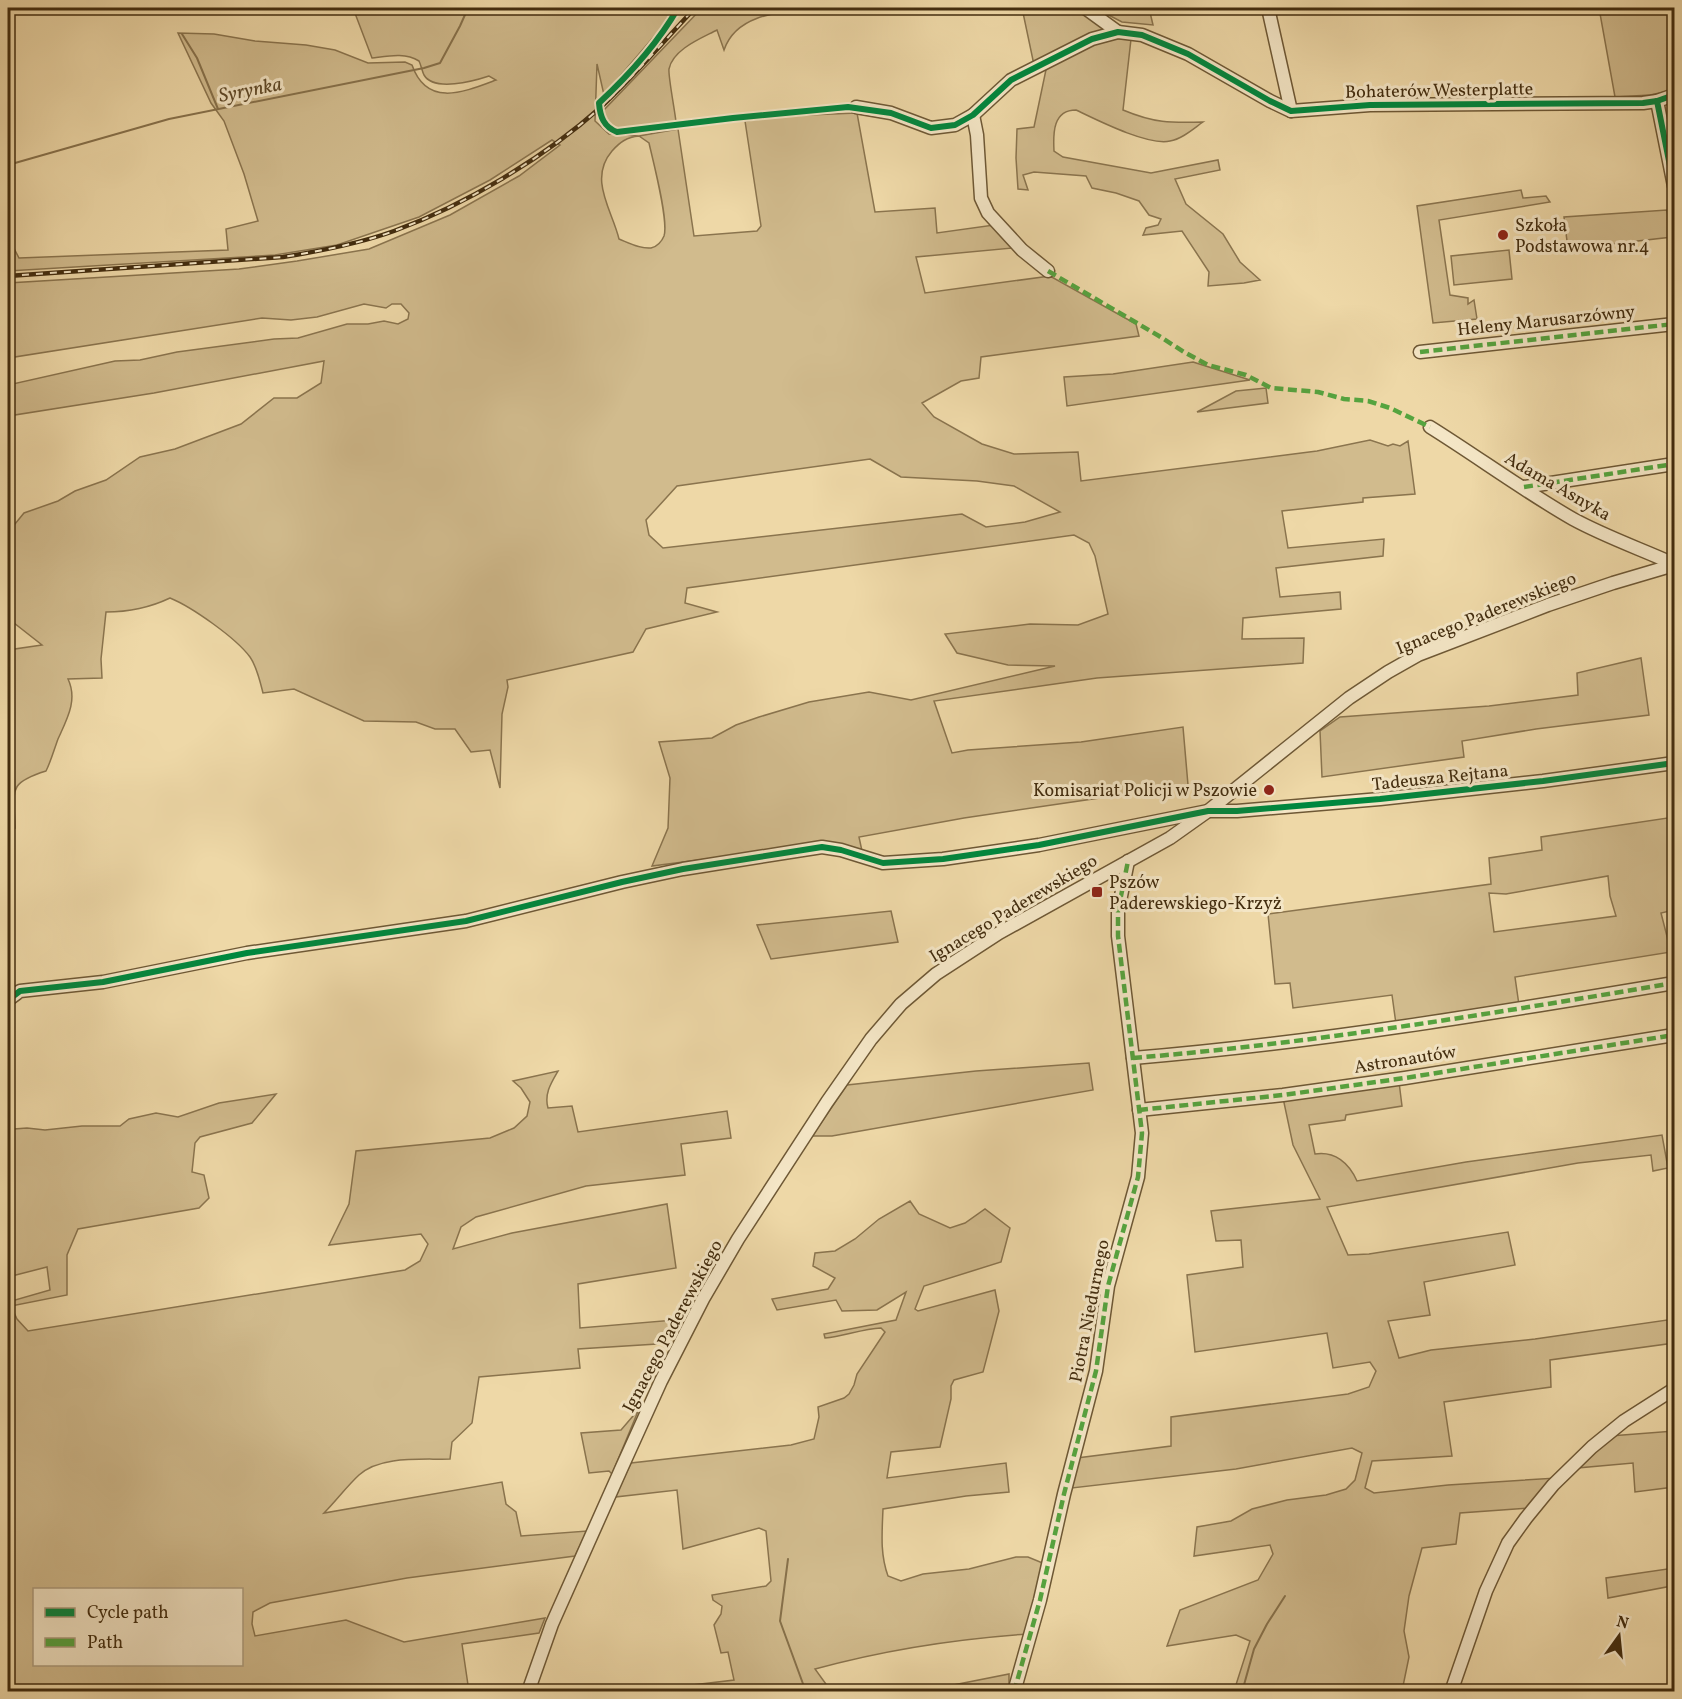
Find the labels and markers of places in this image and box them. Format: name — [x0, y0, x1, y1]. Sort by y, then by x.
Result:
place label: Szkoła Podstawowa nr.4 — [1515, 214, 1649, 260]
marker: Szkoła Podstawowa nr.4 — [1496, 228, 1510, 242]
place label: Komisariat Policji w Pszowie — [1033, 779, 1257, 804]
marker: Komisariat Policji w Pszowie — [1262, 783, 1276, 797]
place label: Pszów Paderewskiego-Krzyż — [1109, 871, 1282, 917]
marker: Pszów Paderewskiego-Krzyż — [1090, 885, 1104, 899]

